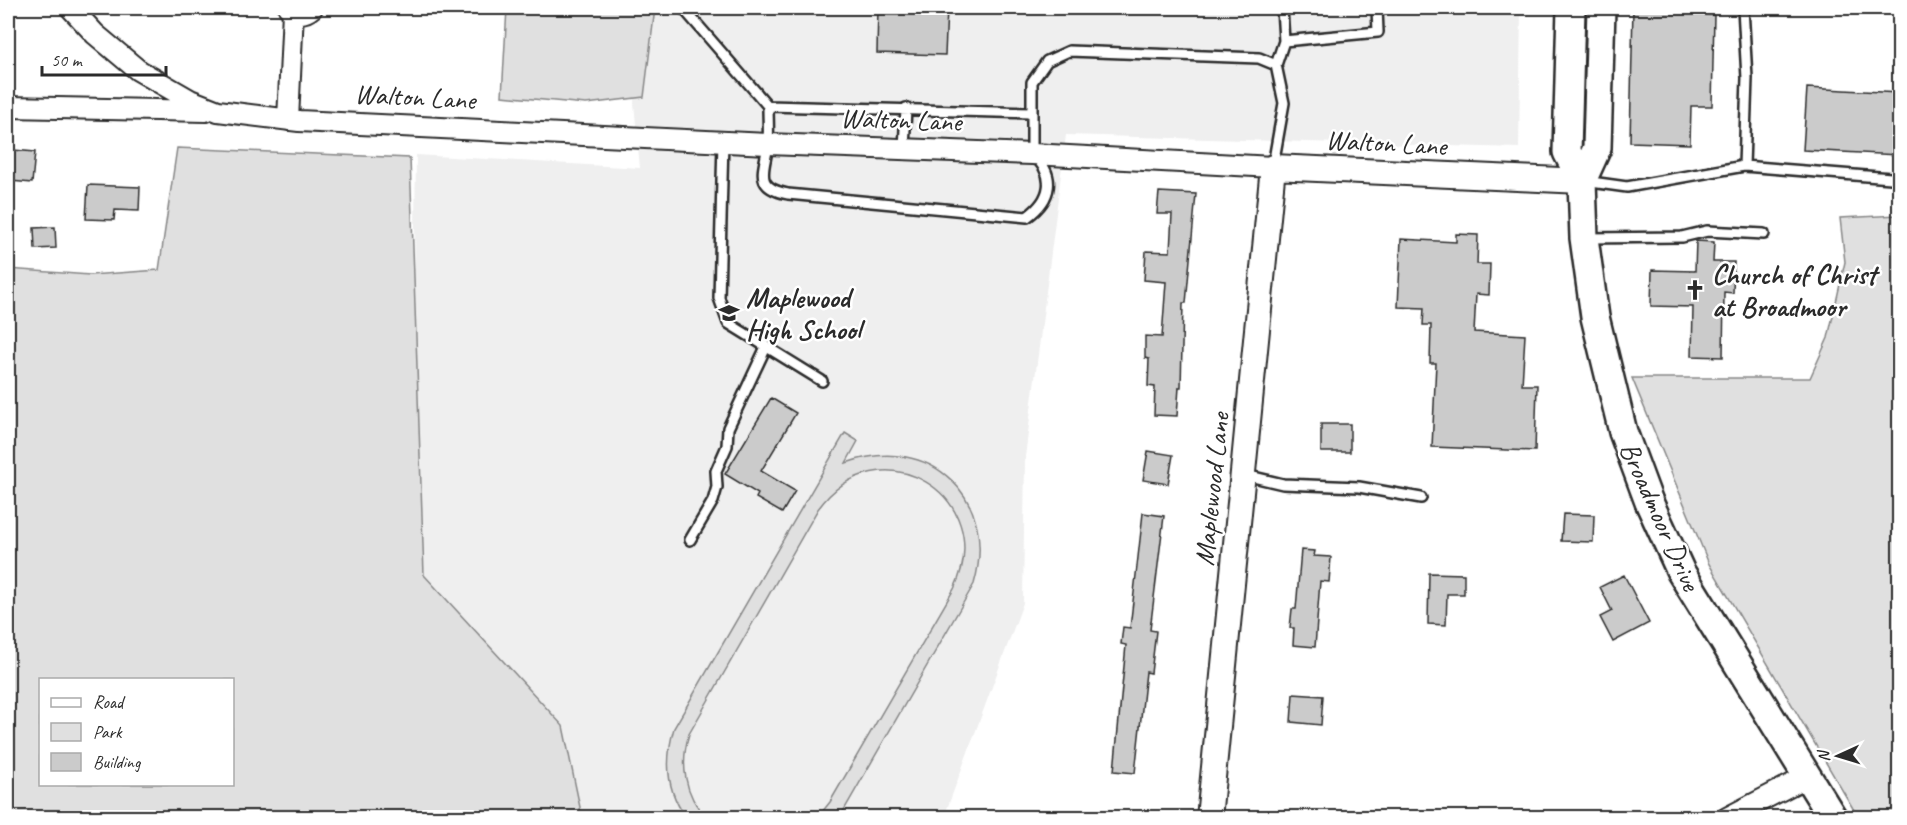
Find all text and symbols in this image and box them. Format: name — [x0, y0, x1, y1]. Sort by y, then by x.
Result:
scale bar — [42, 39, 166, 77]
text: 50 m — [51, 49, 84, 71]
street label: Walton Lane — [354, 76, 478, 117]
street label: Walton Lane — [840, 100, 964, 139]
street label: Walton Lane — [1325, 122, 1449, 163]
place label: Church of Christ at Broadmoor — [1712, 257, 1881, 324]
church icon: Church of Christ at Broadmoor — [1683, 278, 1707, 302]
place label: Maplewood High School — [746, 280, 866, 347]
school or university icon: Maplewood High School — [717, 301, 741, 325]
street label: Maplewood Lane — [1186, 409, 1237, 567]
street label: Broadmoor Drive — [1612, 436, 1710, 598]
legend — [39, 678, 234, 786]
text: Road — [93, 691, 126, 713]
text: Park — [93, 721, 123, 743]
north arrow — [1808, 726, 1868, 786]
text: N — [1813, 748, 1834, 763]
text: Building — [93, 751, 142, 773]

